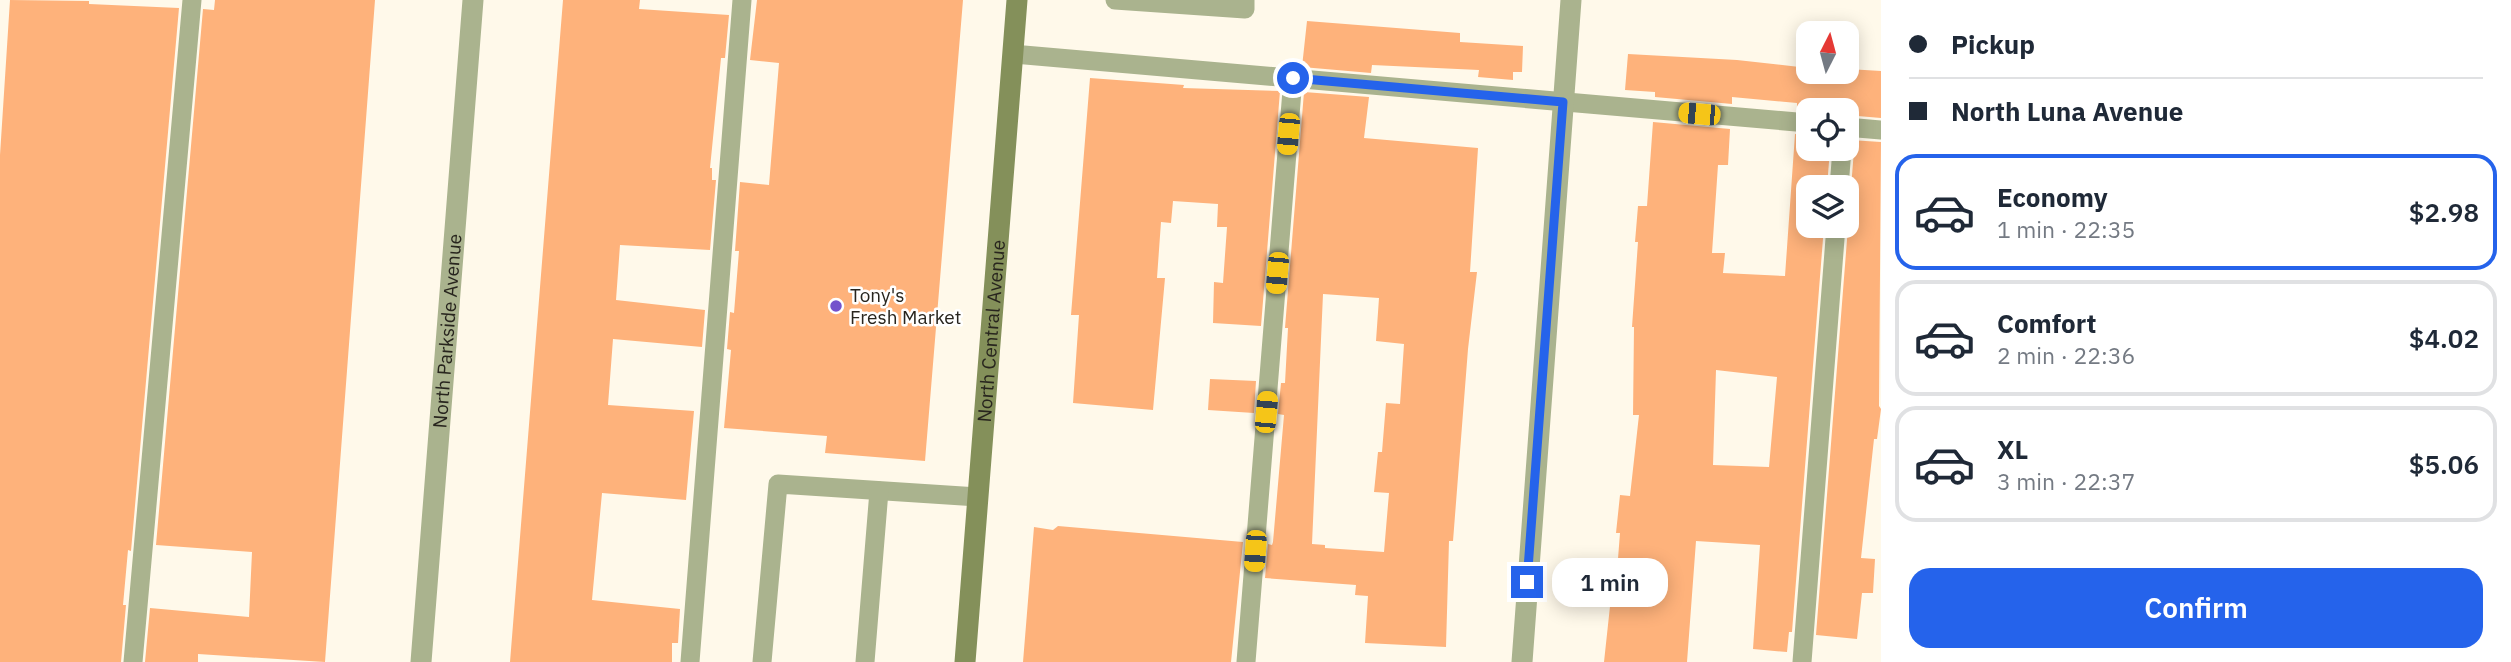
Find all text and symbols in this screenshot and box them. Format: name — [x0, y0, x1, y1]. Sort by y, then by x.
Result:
north arrow — [1796, 21, 1858, 84]
map controls — [1796, 21, 1859, 238]
text: Pickup — [1951, 27, 2035, 61]
route start — [1277, 62, 1309, 94]
text: North Luna Avenue — [1951, 94, 2183, 128]
button: locate — [1796, 98, 1859, 161]
car — [1678, 102, 1721, 126]
car — [1276, 112, 1301, 156]
button: layers — [1796, 175, 1859, 238]
text: Economy — [1997, 180, 2108, 214]
icon: car — [1913, 181, 1976, 244]
text: $2.98 — [2409, 195, 2479, 229]
text: 1 min · 22:35 — [1997, 214, 2135, 244]
street label: North Parkside Avenue — [427, 233, 467, 429]
street label: North Central Avenue — [972, 239, 1010, 423]
car — [1265, 251, 1290, 295]
place label: Tony's Fresh Market — [850, 283, 961, 329]
marker: Tony's Fresh Market — [828, 298, 844, 314]
text: Comfort — [1997, 306, 2096, 340]
icon: car — [1913, 307, 1976, 370]
text: $4.02 — [2409, 321, 2479, 355]
text: 2 min · 22:36 — [1997, 340, 2135, 370]
car — [1254, 390, 1279, 434]
text: XL — [1997, 432, 2028, 466]
icon: car — [1913, 433, 1976, 496]
text: $5.06 — [2409, 447, 2479, 481]
text: 3 min · 22:37 — [1997, 466, 2135, 496]
car — [1244, 529, 1267, 573]
callout: 1 min — [1552, 558, 1667, 606]
route end — [1511, 566, 1543, 598]
text: 1 min — [1580, 567, 1640, 597]
button: Confirm — [1909, 568, 2483, 648]

